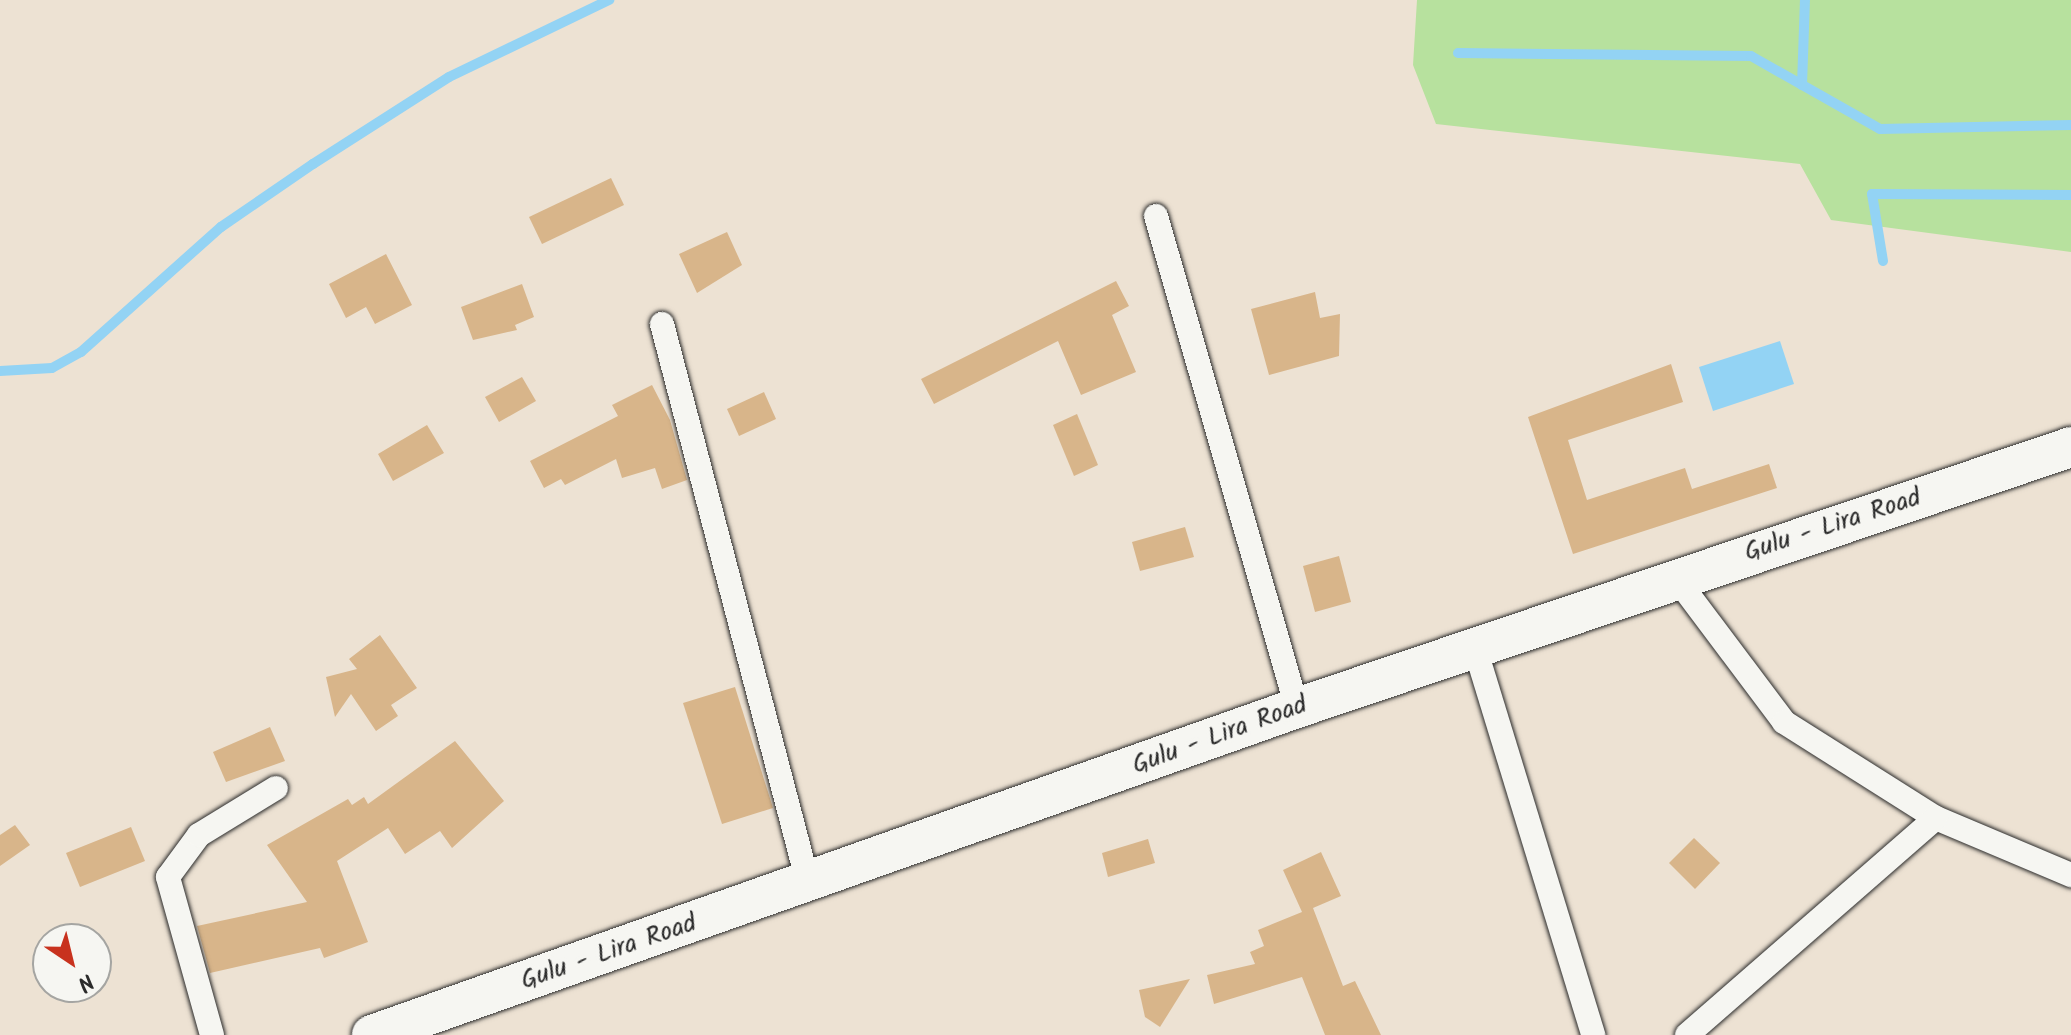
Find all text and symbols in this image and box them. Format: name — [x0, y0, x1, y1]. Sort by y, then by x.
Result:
street label: Gulu - Lira Road — [1741, 483, 1925, 569]
street label: Gulu - Lira Road — [1128, 690, 1312, 782]
street label: Gulu - Lira Road — [517, 908, 701, 998]
north arrow — [32, 923, 112, 1003]
text: N — [69, 963, 101, 1000]

